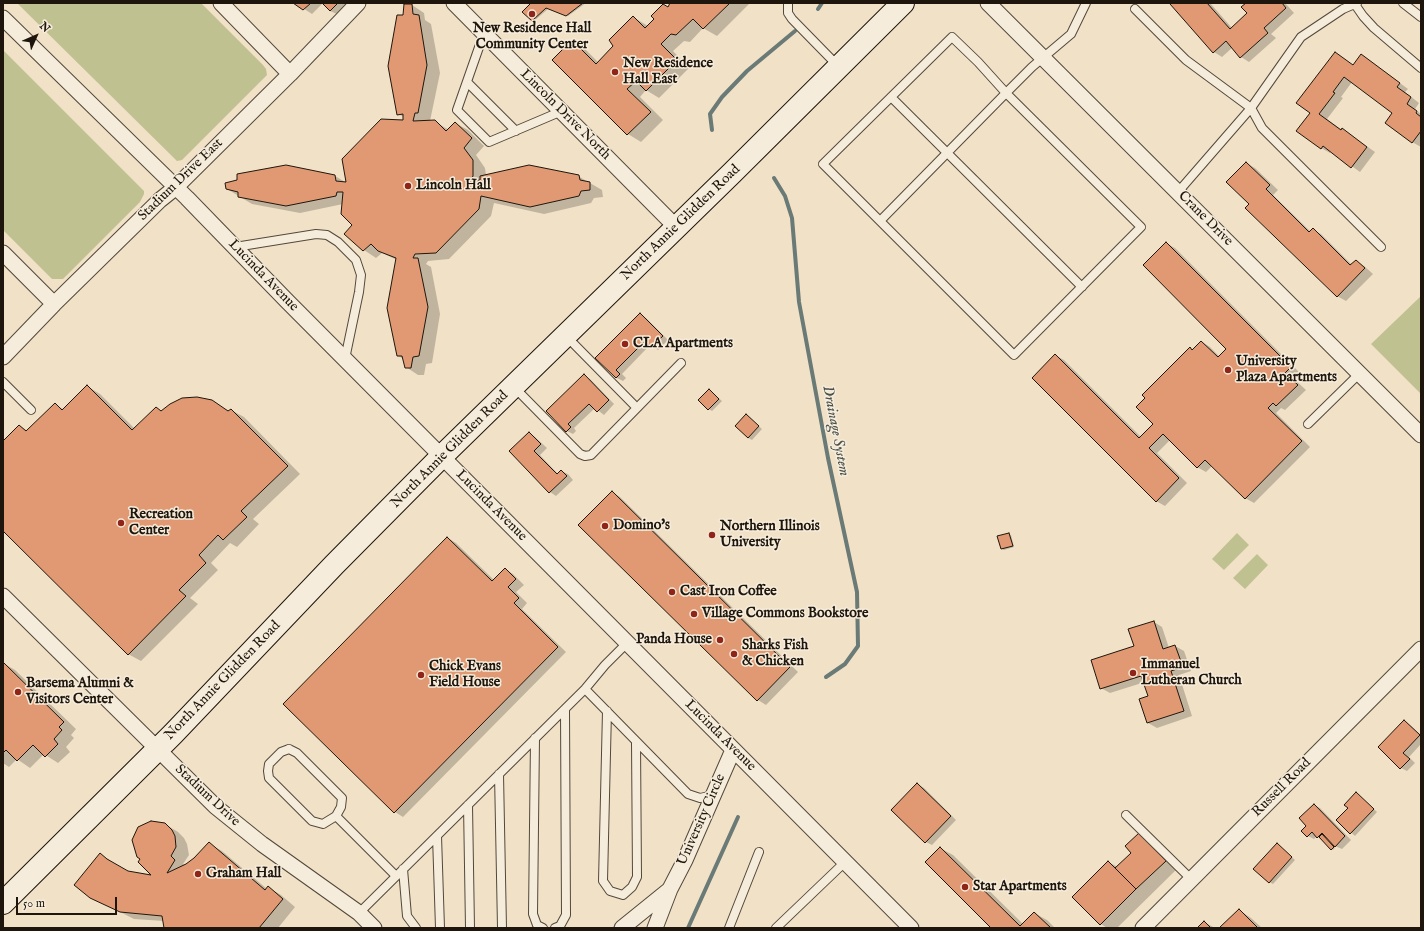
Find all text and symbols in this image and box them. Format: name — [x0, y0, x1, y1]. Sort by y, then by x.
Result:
marker: New Residence Hall Community Center — [527, 9, 537, 19]
north arrow — [16, 16, 56, 56]
text: N — [36, 19, 53, 36]
place label: New Residence Hall Community Center — [473, 21, 591, 54]
place label: New Residence Hall East — [623, 56, 713, 88]
street label: Lincoln Drive North — [516, 66, 614, 164]
marker: New Residence Hall East — [610, 67, 620, 77]
street label: Stadium Drive East — [135, 135, 227, 225]
street label: North Annie Glidden Road — [618, 162, 744, 284]
place label: Lincoln Hall — [416, 178, 491, 194]
marker: Lincoln Hall — [403, 181, 413, 191]
street label: Crane Drive — [1174, 188, 1236, 250]
street label: Lucinda Avenue — [224, 236, 302, 316]
place label: CLA Apartments — [633, 336, 733, 352]
marker: CLA Apartments — [620, 339, 630, 349]
place label: University Plaza Apartments — [1236, 354, 1337, 386]
marker: University Plaza Apartments — [1223, 365, 1233, 375]
water label: Drainage System — [817, 384, 853, 478]
street label: North Annie Glidden Road — [388, 388, 512, 512]
street label: Lucinda Avenue — [452, 467, 530, 545]
place label: Recreation Center — [129, 507, 193, 540]
marker: Recreation Center — [116, 518, 126, 528]
place label: Domino's — [613, 518, 670, 534]
place label: Northern Illinois University — [720, 519, 820, 552]
marker: Domino's — [600, 521, 610, 531]
marker: Northern Illinois University — [707, 530, 717, 540]
place label: Cast Iron Coffee — [680, 584, 777, 600]
marker: Cast Iron Coffee — [667, 587, 677, 597]
place label: Village Commons Bookstore — [702, 606, 868, 622]
marker: Village Commons Bookstore — [689, 609, 699, 619]
street label: North Annie Glidden Road — [162, 618, 284, 744]
place label: Panda House — [636, 632, 712, 648]
marker: Panda House — [715, 635, 725, 645]
place label: Sharks Fish & Chicken — [742, 638, 808, 670]
marker: Sharks Fish & Chicken — [729, 649, 739, 659]
place label: Immanuel Lutheran Church — [1141, 657, 1242, 690]
place label: Chick Evans Field House — [429, 659, 501, 692]
marker: Immanuel Lutheran Church — [1128, 668, 1138, 678]
marker: Chick Evans Field House — [416, 670, 426, 680]
place label: Barsema Alumni & Visitors Center — [26, 676, 134, 708]
marker: Barsema Alumni & Visitors Center — [13, 687, 23, 697]
street label: Lucinda Avenue — [681, 697, 759, 775]
street label: Russell Road — [1249, 755, 1315, 821]
street label: Stadium Drive — [171, 762, 243, 830]
street label: University Circle — [674, 771, 730, 869]
place label: Graham Hall — [206, 866, 281, 882]
marker: Graham Hall — [193, 869, 203, 879]
place label: Star Apartments — [973, 879, 1067, 895]
marker: Star Apartments — [960, 882, 970, 892]
scale bar — [18, 889, 119, 915]
text: 50 m — [23, 896, 45, 911]

